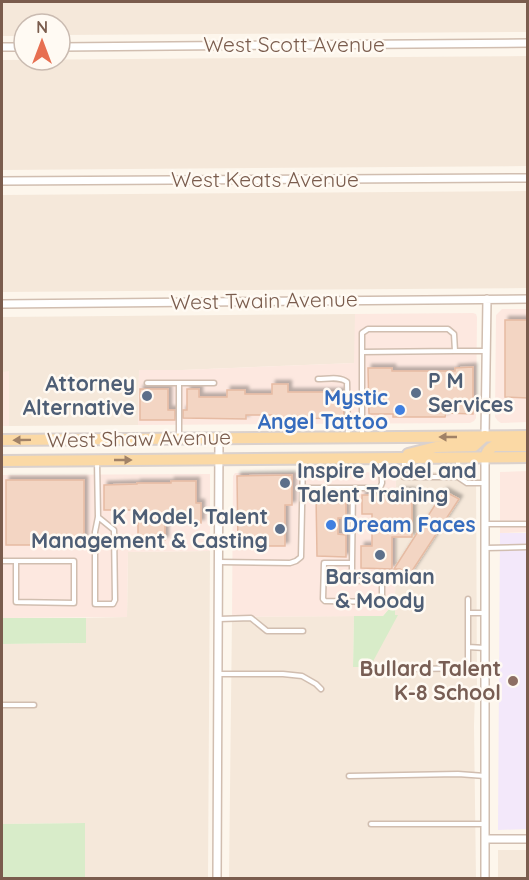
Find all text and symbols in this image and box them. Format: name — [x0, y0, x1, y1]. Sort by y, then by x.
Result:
north arrow — [12, 12, 72, 72]
text: N — [36, 17, 48, 37]
street label: West Scott Avenue — [203, 31, 385, 57]
street label: West Keats Avenue — [171, 166, 359, 192]
street label: West Twain Avenue — [170, 285, 358, 315]
place label: P M Services — [428, 367, 513, 417]
place label: Attorney Alternative — [23, 370, 135, 420]
place label: Mystic Angel Tattoo — [258, 384, 388, 434]
marker: P M Services — [409, 386, 423, 400]
marker: Attorney Alternative — [140, 389, 154, 403]
marker: Mystic Angel Tattoo — [393, 403, 407, 417]
street label: West Shaw Avenue — [47, 423, 231, 453]
one-way arrow — [439, 432, 458, 442]
one-way arrow — [13, 435, 32, 445]
one-way arrow — [113, 455, 132, 465]
place label: Inspire Model and Talent Training — [297, 457, 477, 507]
marker: Inspire Model and Talent Training — [278, 476, 292, 490]
place label: K Model, Talent Management & Casting — [31, 503, 268, 553]
place label: Dream Faces — [343, 511, 476, 537]
marker: Dream Faces — [324, 518, 338, 532]
marker: K Model, Talent Management & Casting — [273, 522, 287, 536]
marker: Barsamian & Moody — [373, 548, 387, 562]
place label: Barsamian & Moody — [325, 563, 435, 613]
place label: Bullard Talent K-8 School — [359, 655, 501, 705]
marker: Bullard Talent K-8 School — [506, 674, 520, 688]

